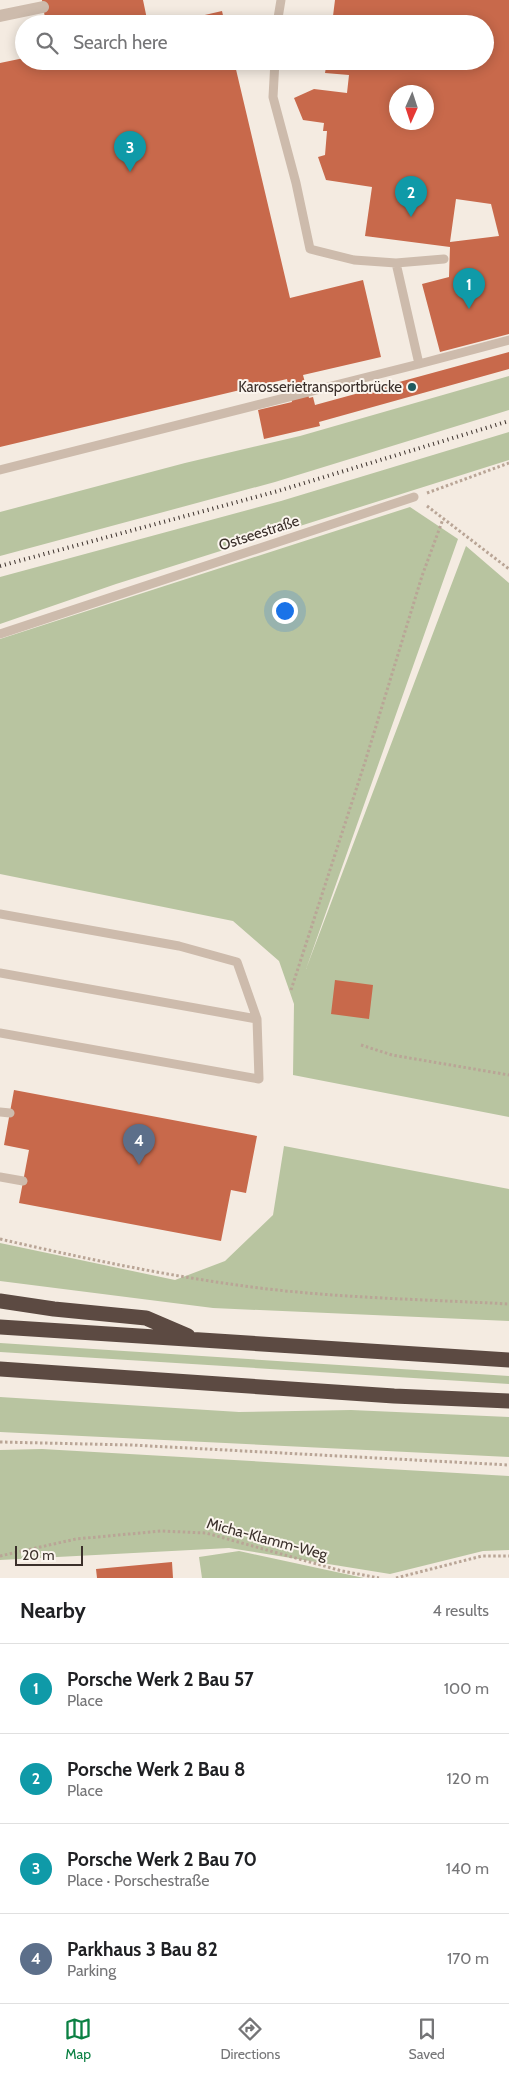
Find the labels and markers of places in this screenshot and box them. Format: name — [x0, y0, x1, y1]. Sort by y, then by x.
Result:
pin: 3 — [114, 131, 146, 172]
pin: 2 — [395, 176, 427, 217]
pin: 1 — [453, 268, 485, 309]
place label: Karosserietransportbrücke — [238, 378, 402, 396]
marker: Karosserietransportbrücke — [406, 381, 418, 393]
pin: 4 — [123, 1124, 155, 1165]

